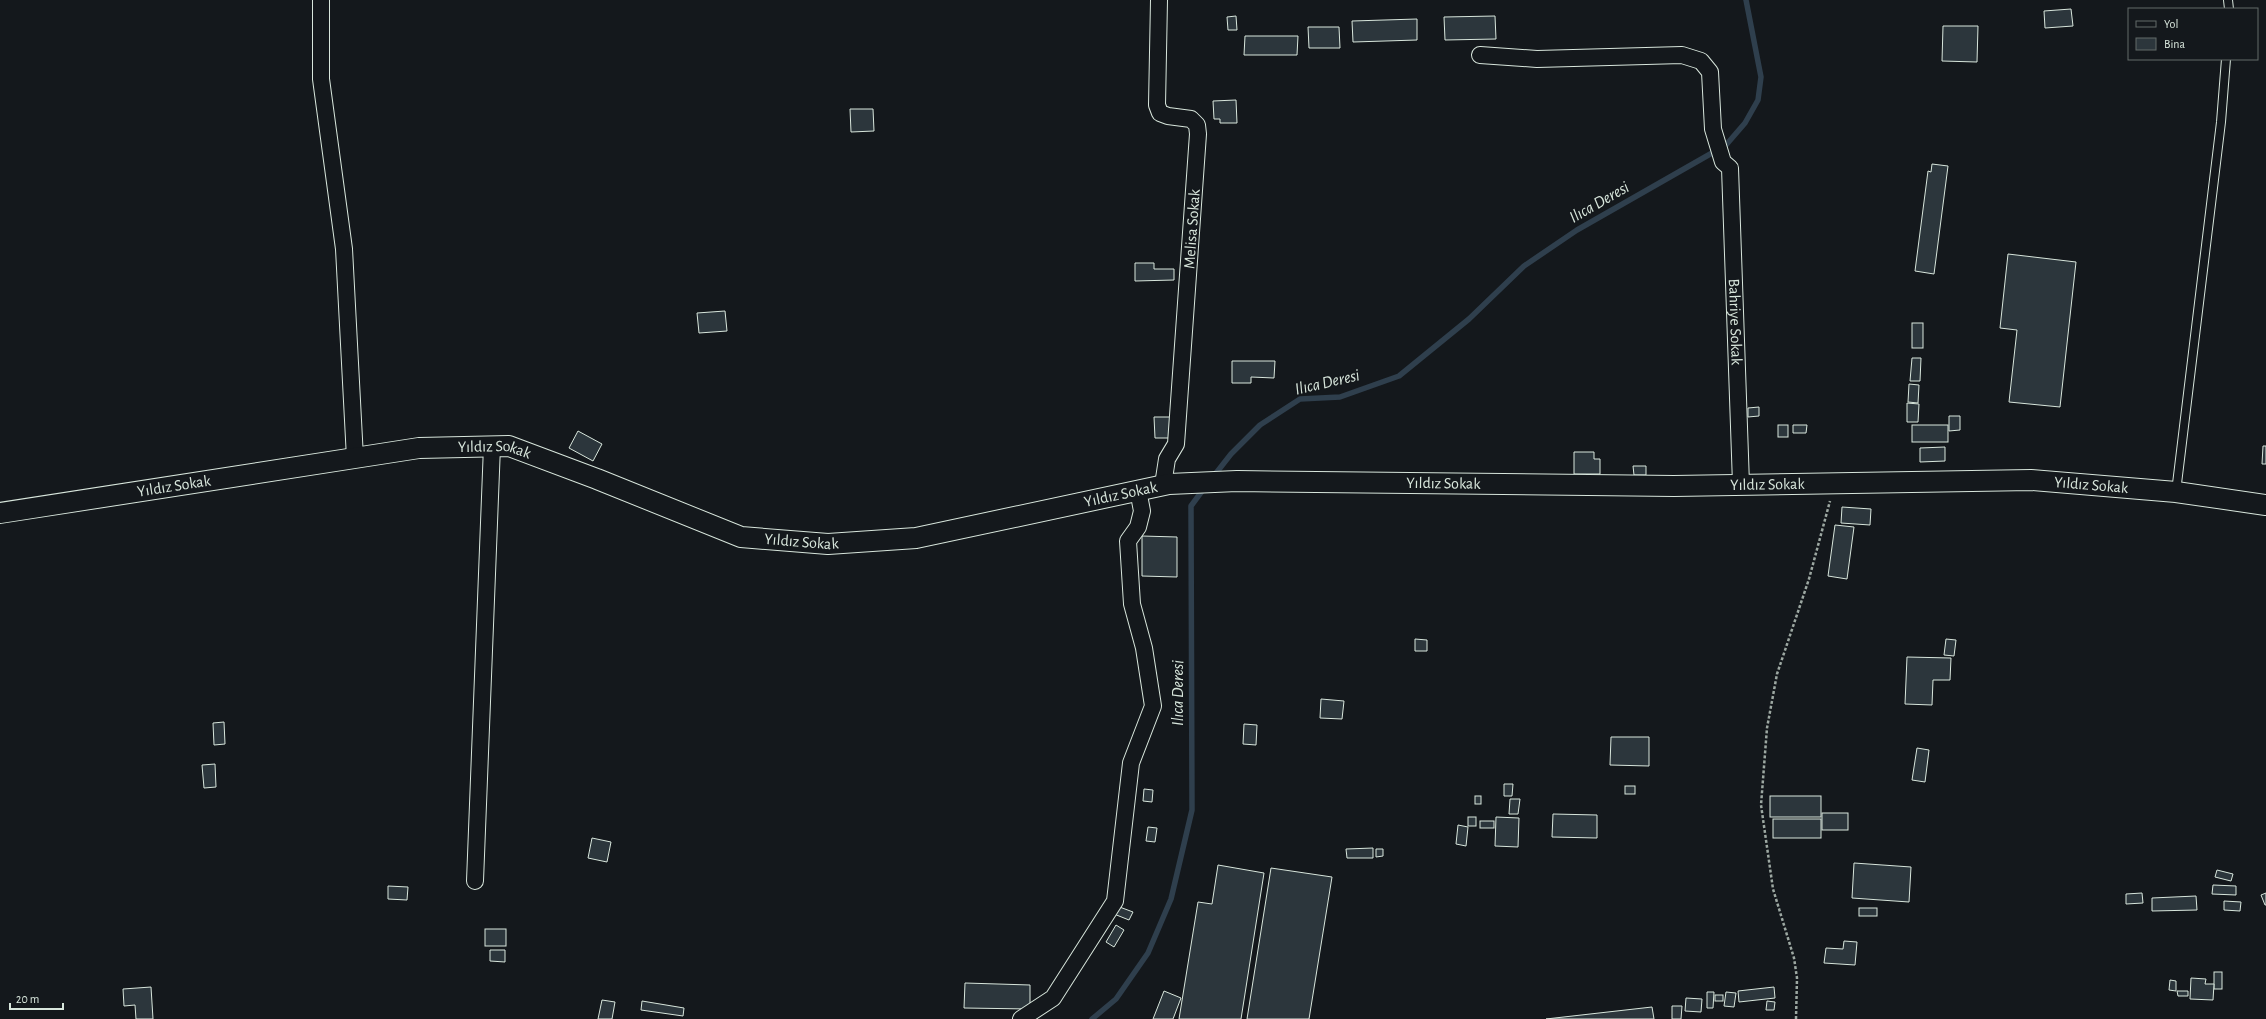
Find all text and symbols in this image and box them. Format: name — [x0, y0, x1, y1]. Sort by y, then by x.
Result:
legend — [2128, 8, 2258, 60]
text: Yol — [2164, 18, 2178, 30]
text: Bina — [2164, 38, 2186, 50]
water label: Ilıca Deresi — [1566, 178, 1632, 226]
street label: Melisa Sokak — [1181, 188, 1203, 270]
street label: Bahriye Sokak — [1726, 278, 1745, 366]
water label: Ilıca Deresi — [1293, 366, 1361, 398]
street label: Yıldız Sokak — [458, 438, 534, 462]
street label: Yıldız Sokak — [136, 472, 213, 500]
street label: Yıldız Sokak — [2054, 474, 2130, 496]
street label: Yıldız Sokak — [1406, 475, 1481, 492]
street label: Yıldız Sokak — [1730, 476, 1805, 493]
street label: Yıldız Sokak — [1083, 479, 1159, 510]
street label: Yıldız Sokak — [764, 531, 840, 552]
water label: Ilıca Deresi — [1169, 660, 1186, 726]
scale bar — [10, 985, 63, 1011]
text: 20 m — [16, 993, 39, 1005]

